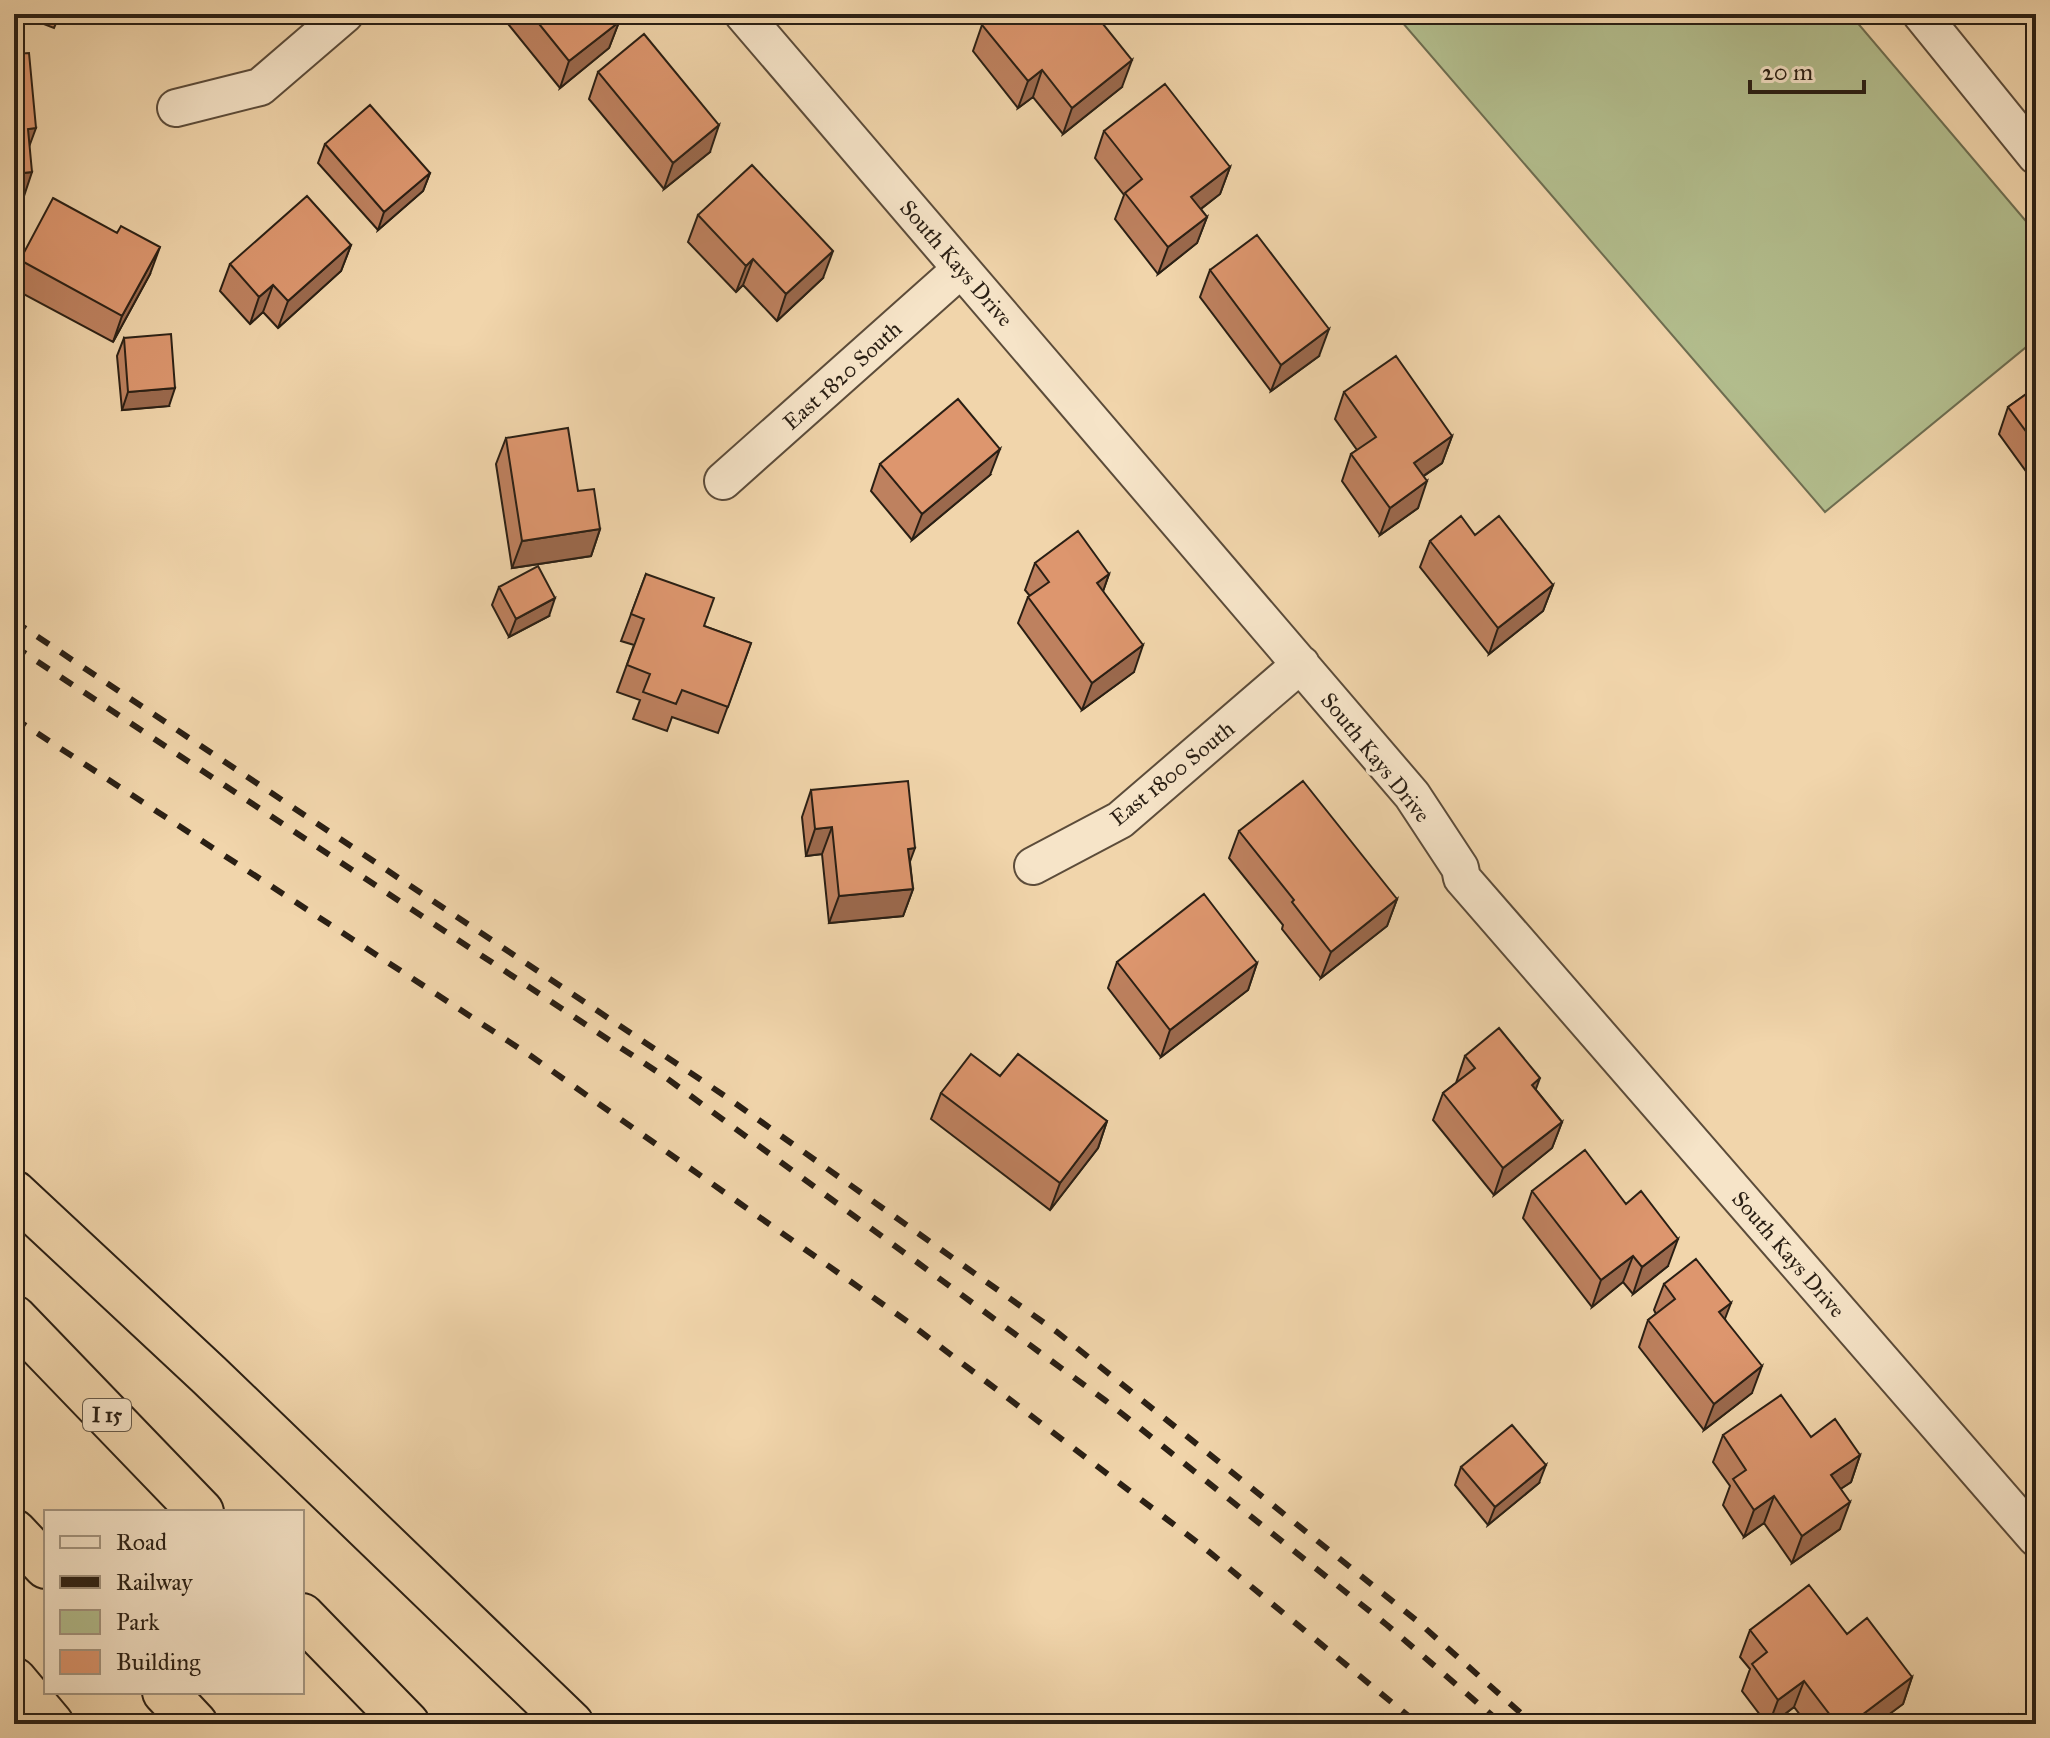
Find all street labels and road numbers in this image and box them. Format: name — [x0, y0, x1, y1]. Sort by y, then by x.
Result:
street label: South Kays Drive — [894, 194, 1019, 332]
street label: East 1820 South — [778, 315, 907, 436]
street label: South Kays Drive — [1315, 687, 1436, 828]
street label: East 1800 South — [1105, 715, 1240, 832]
street label: South Kays Drive — [1726, 1185, 1851, 1323]
road number: I 15 — [83, 1399, 131, 1431]

